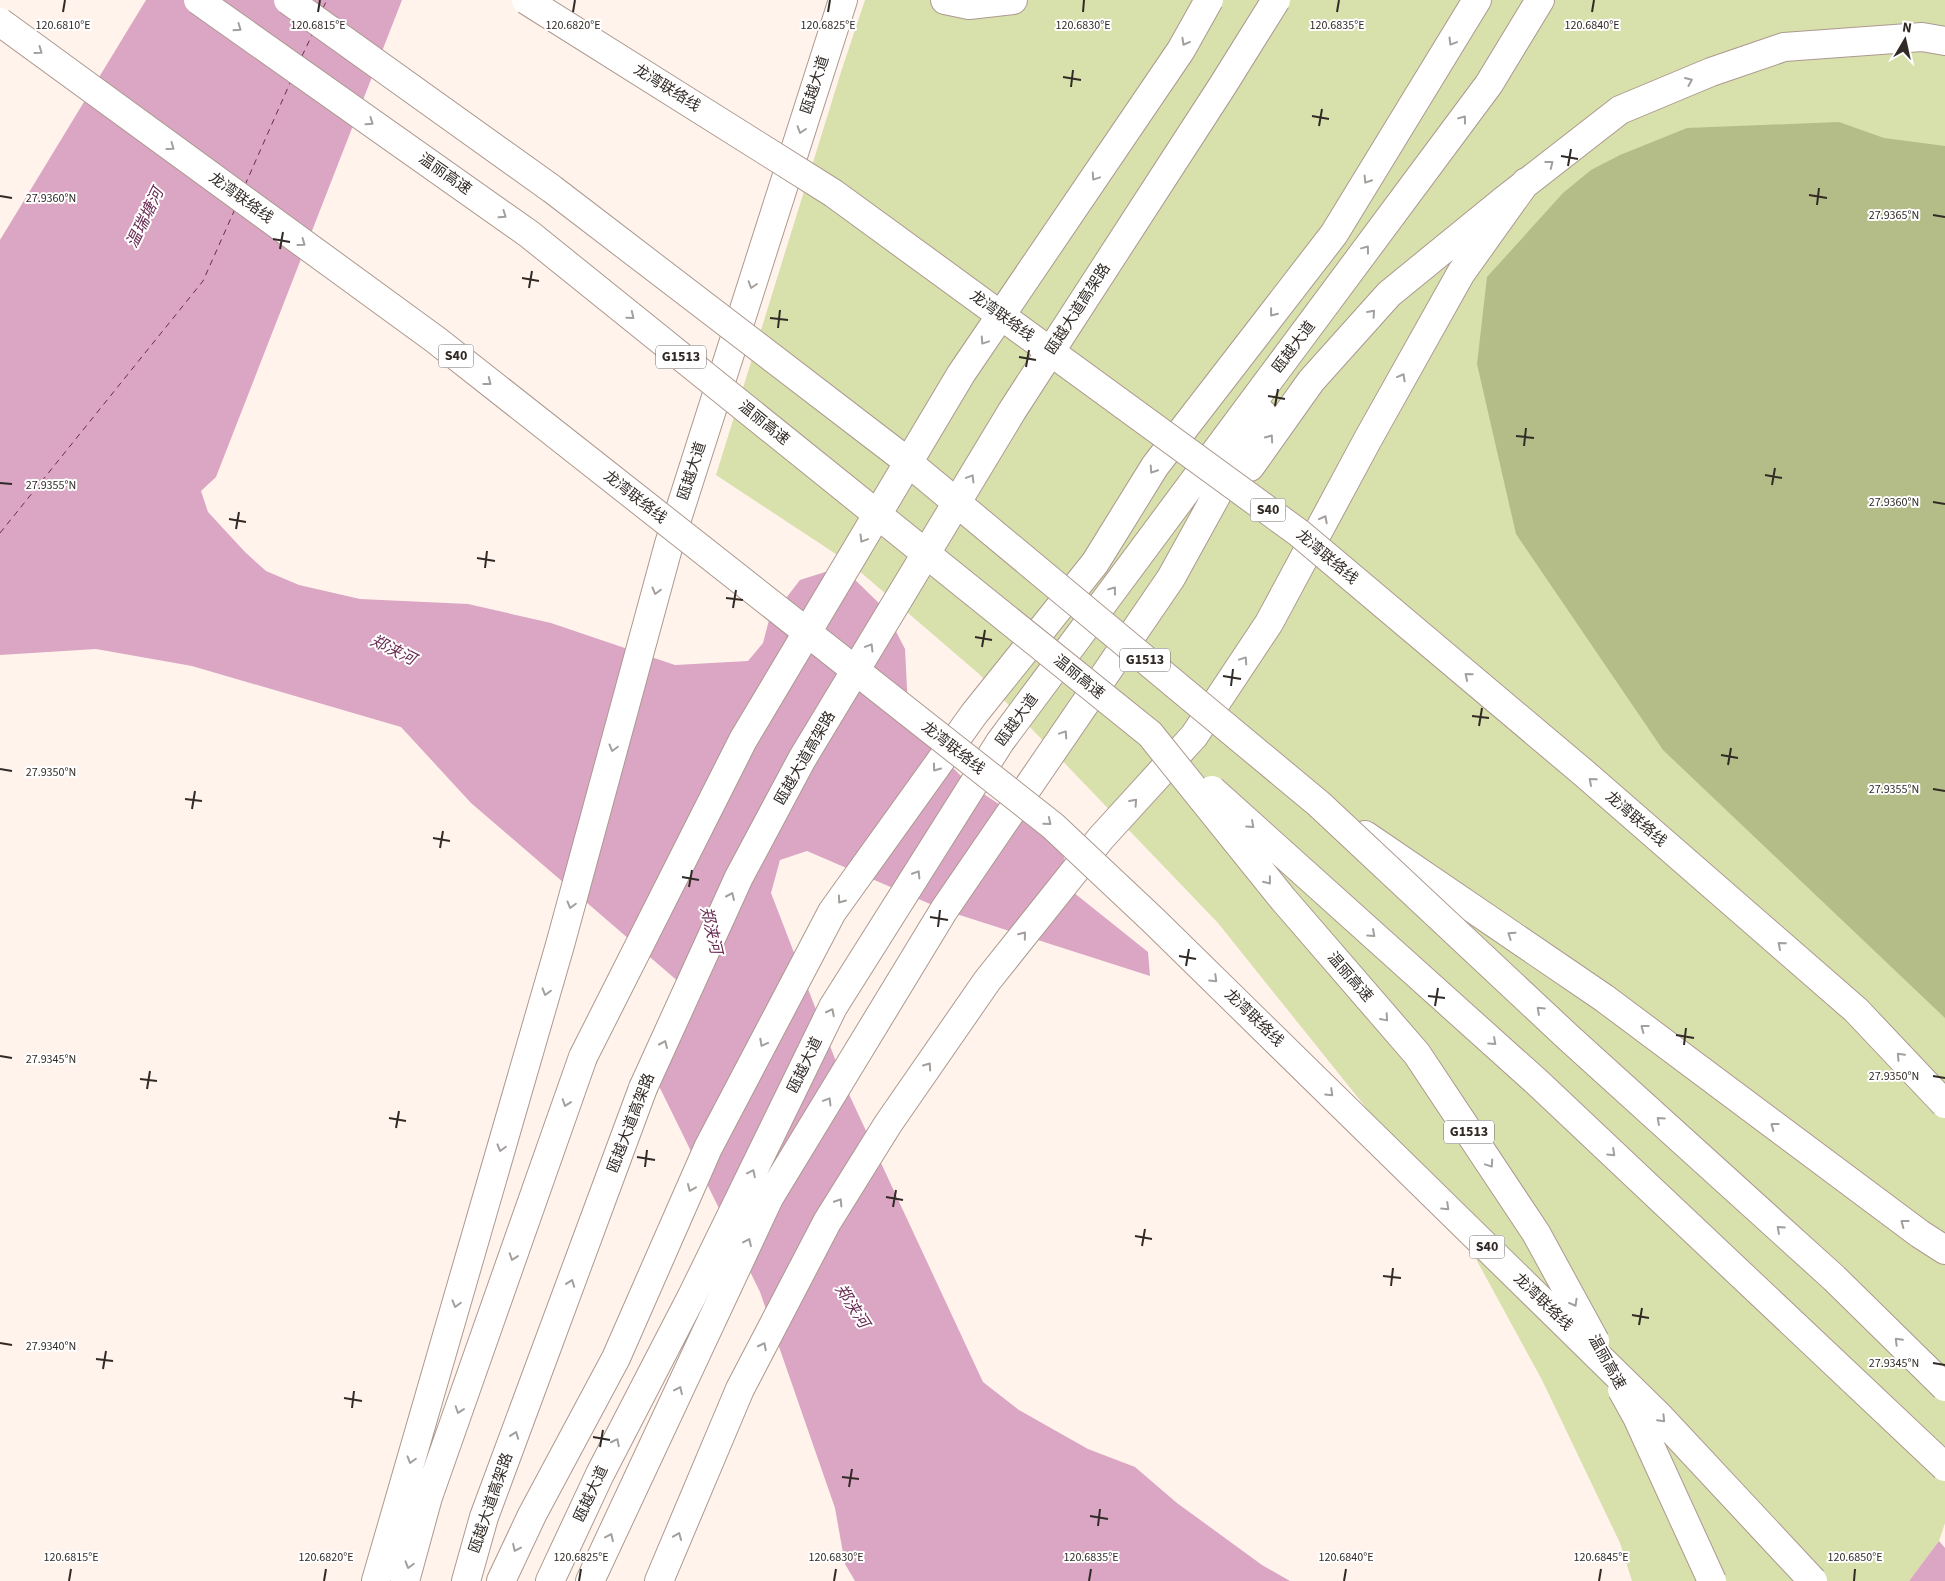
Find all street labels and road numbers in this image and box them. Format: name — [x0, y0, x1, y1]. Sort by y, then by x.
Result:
street label: 瓯越大道 — [796, 53, 834, 117]
street label: 龙湾联络线 — [630, 59, 704, 117]
street label: 温丽高速 — [414, 148, 476, 200]
street label: 龙湾联络线 — [204, 167, 278, 229]
street label: 瓯越大道高架路 — [1041, 259, 1115, 359]
street label: 龙湾联络线 — [965, 285, 1039, 347]
street label: 瓯越大道 — [1268, 317, 1320, 377]
road number: S40 — [438, 344, 474, 368]
road number: G1513 — [656, 346, 706, 368]
street label: 温丽高速 — [734, 396, 794, 450]
street label: 瓯越大道 — [673, 439, 711, 503]
street label: 龙湾联络线 — [599, 466, 671, 528]
road number: S40 — [1250, 498, 1286, 522]
street label: 龙湾联络线 — [1292, 525, 1362, 589]
road number: G1513 — [1120, 648, 1170, 672]
street label: 温丽高速 — [1049, 650, 1109, 704]
street label: 瓯越大道 — [991, 690, 1043, 750]
street label: 瓯越大道高架路 — [770, 707, 840, 809]
street label: 龙湾联络线 — [917, 717, 989, 779]
street label: 龙湾联络线 — [1601, 786, 1671, 852]
street label: 温丽高速 — [1322, 947, 1378, 1007]
street label: 龙湾联络线 — [1220, 984, 1288, 1052]
street label: 瓯越大道 — [782, 1033, 828, 1097]
street label: 瓯越大道高架路 — [602, 1070, 660, 1176]
road number: G1513 — [1444, 1120, 1494, 1144]
road number: S40 — [1470, 1236, 1504, 1258]
street label: 龙湾联络线 — [1509, 1268, 1577, 1336]
street label: 温丽高速 — [1583, 1331, 1631, 1393]
street label: 瓯越大道高架路 — [464, 1450, 518, 1556]
street label: 瓯越大道 — [569, 1462, 613, 1526]

